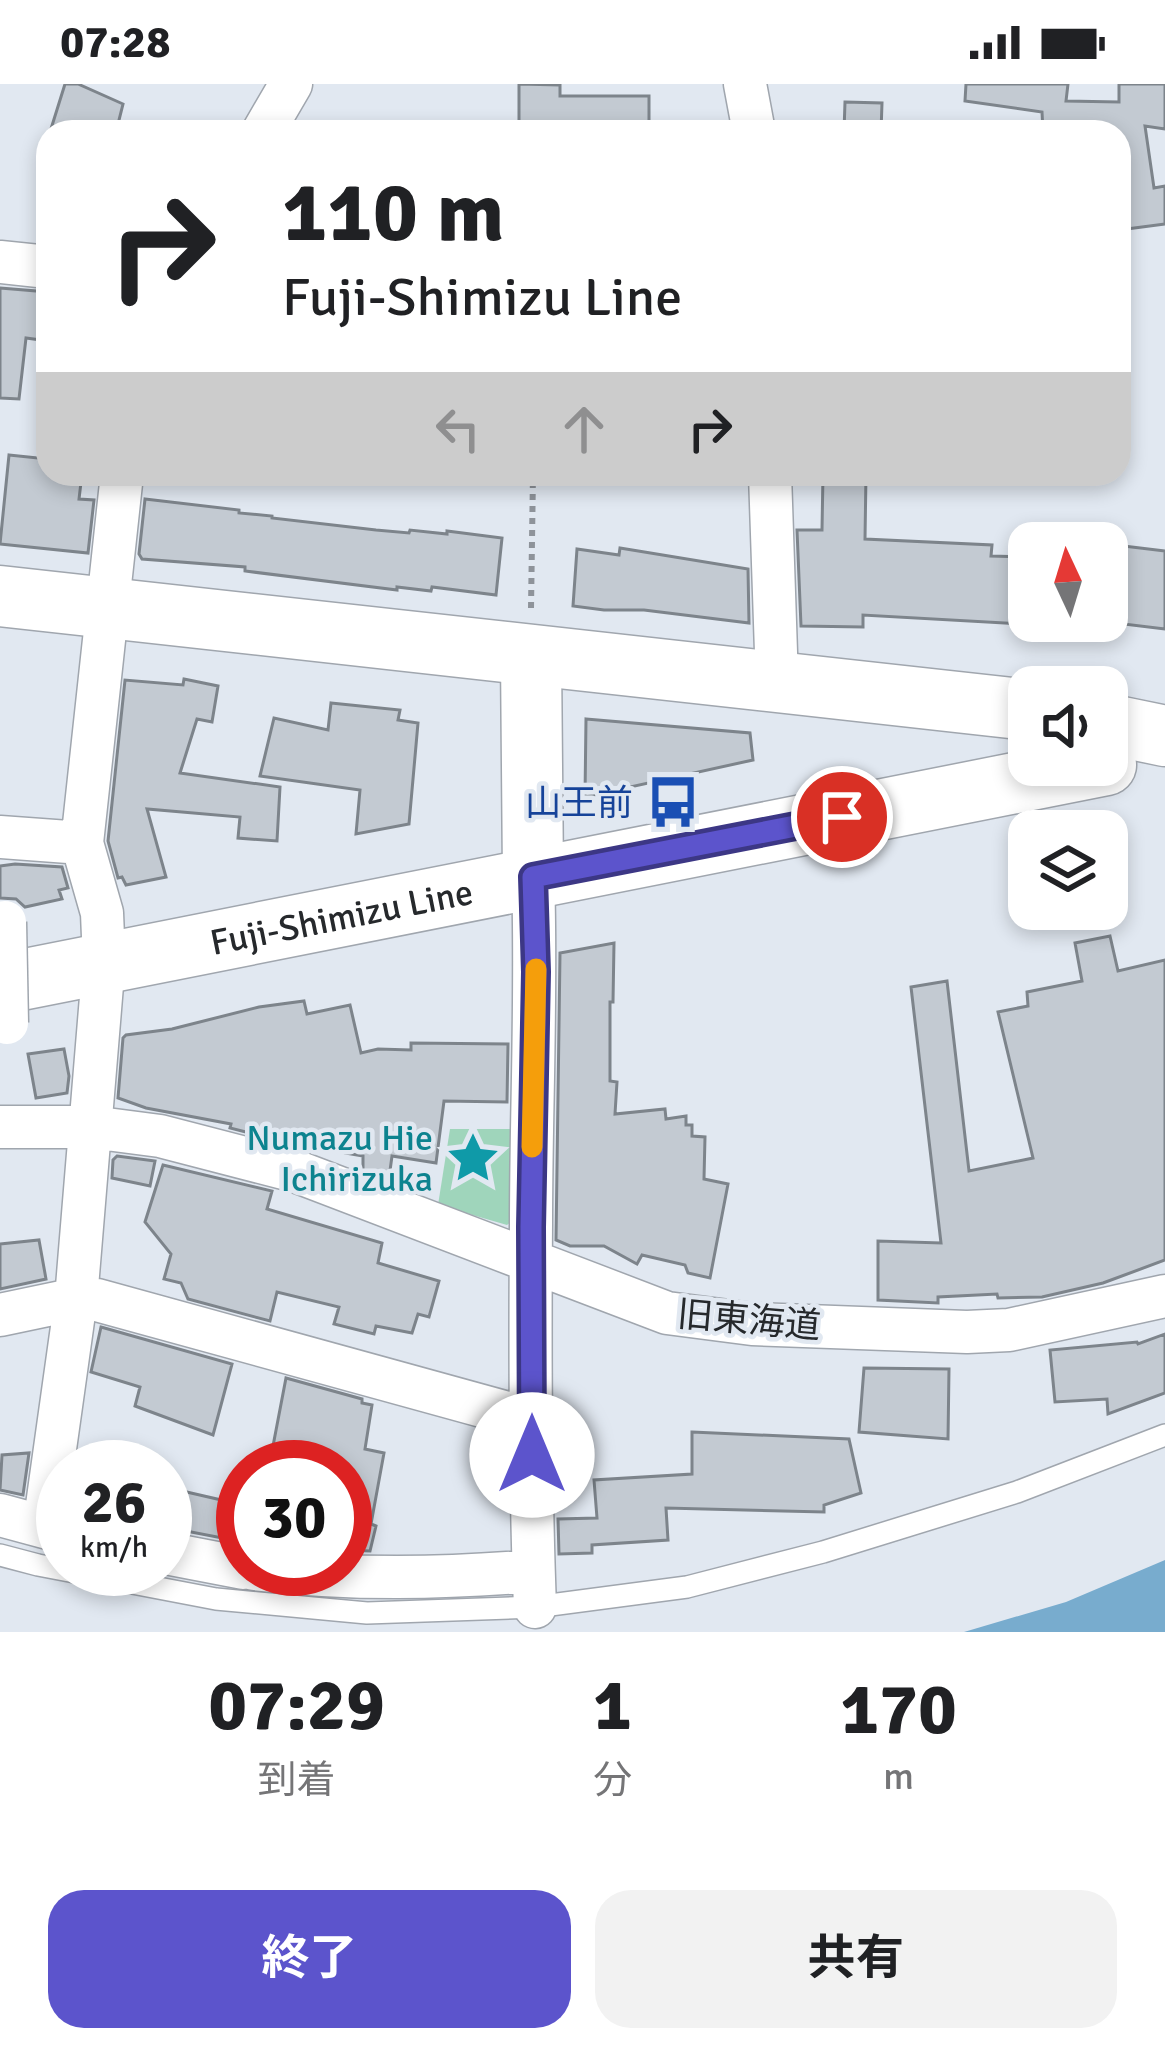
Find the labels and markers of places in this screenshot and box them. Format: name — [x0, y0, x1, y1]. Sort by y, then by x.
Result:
pin — [791, 766, 893, 868]
bus stop icon: 山王前 — [644, 773, 702, 831]
place label: 山王前 — [525, 781, 633, 826]
place label: Numazu Hie Ichirizuka — [246, 1116, 433, 1202]
place icon: Numazu Hie Ichirizuka — [444, 1129, 502, 1187]

